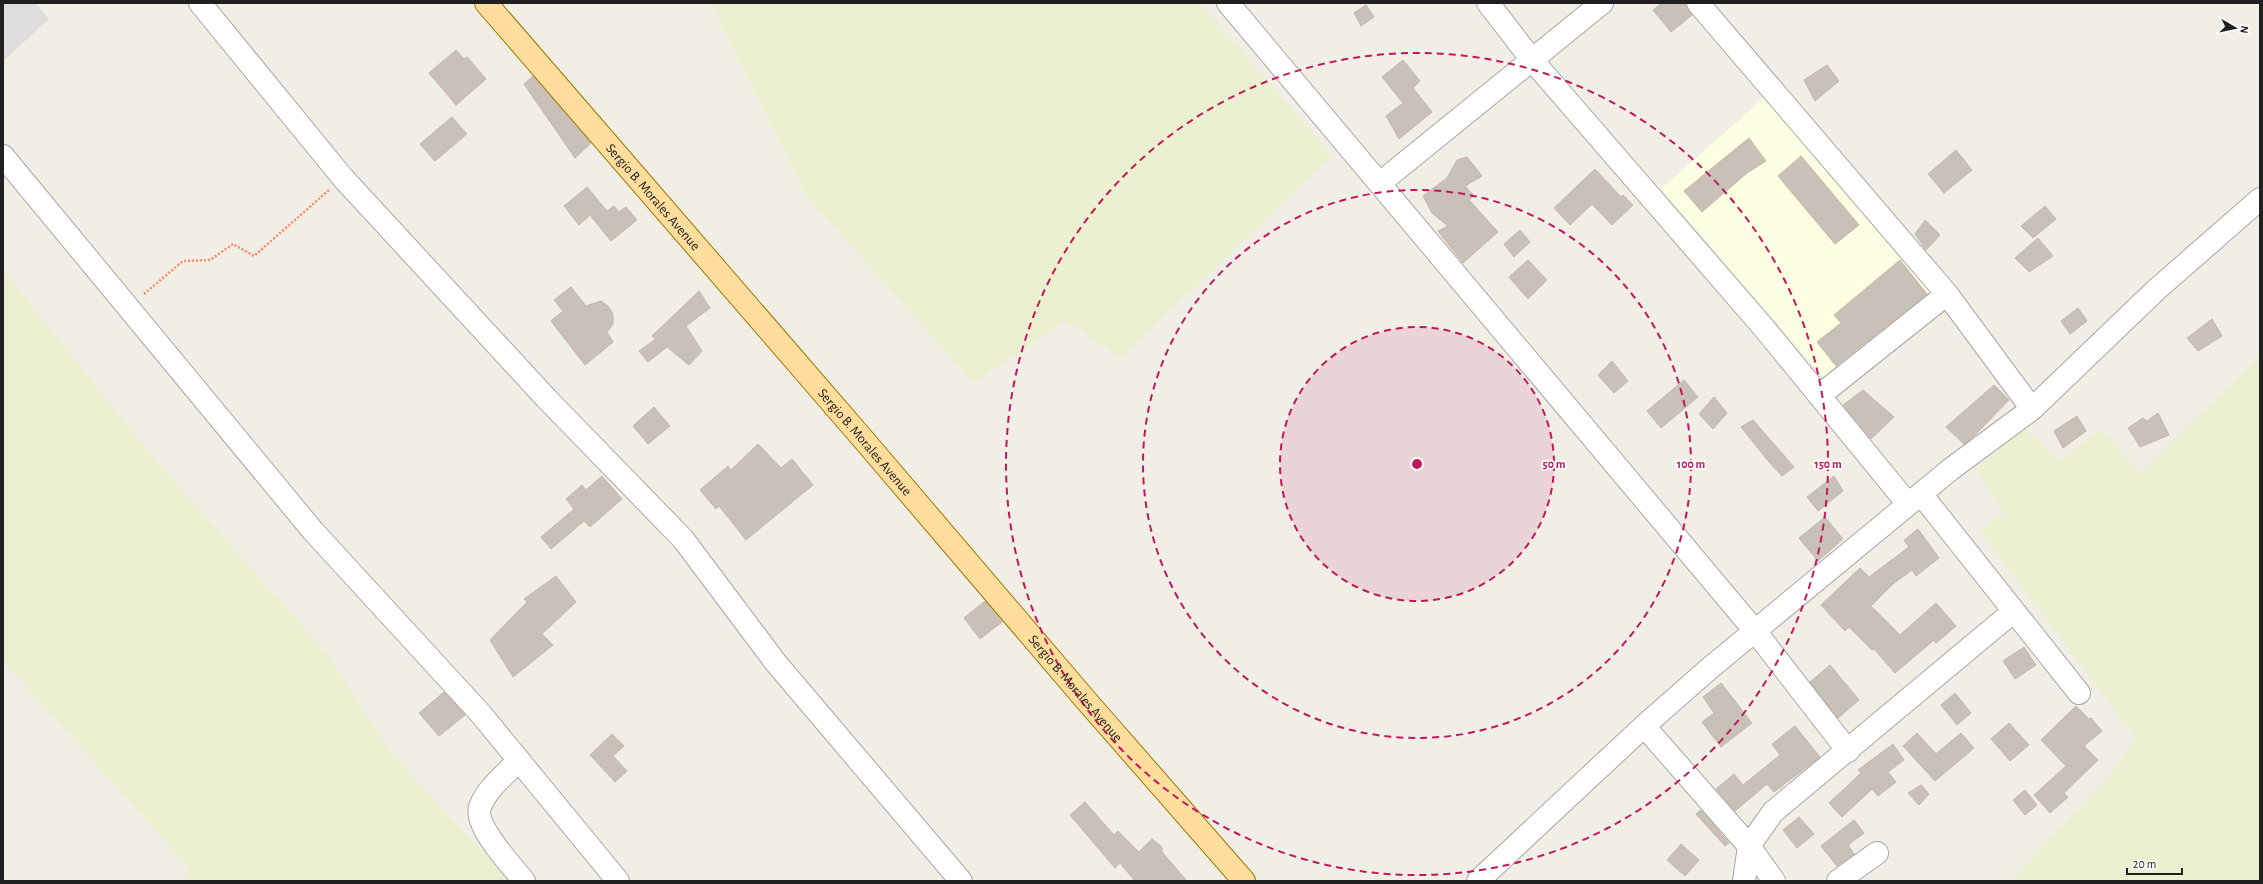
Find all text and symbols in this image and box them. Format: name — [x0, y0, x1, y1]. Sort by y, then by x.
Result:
north arrow — [2215, 8, 2255, 48]
text: N — [2238, 25, 2250, 34]
street label: Sergio B. Morales Avenue — [603, 141, 702, 253]
street label: Sergio B. Morales Avenue — [815, 386, 914, 499]
centre of rings — [1410, 457, 1424, 471]
text: 50 m — [1543, 458, 1566, 470]
text: 100 m — [1677, 458, 1705, 470]
text: 150 m — [1814, 458, 1842, 470]
street label: Sergio B. Morales Avenue — [1025, 633, 1125, 745]
scale bar — [2127, 850, 2182, 876]
text: 20 m — [2133, 858, 2156, 870]

